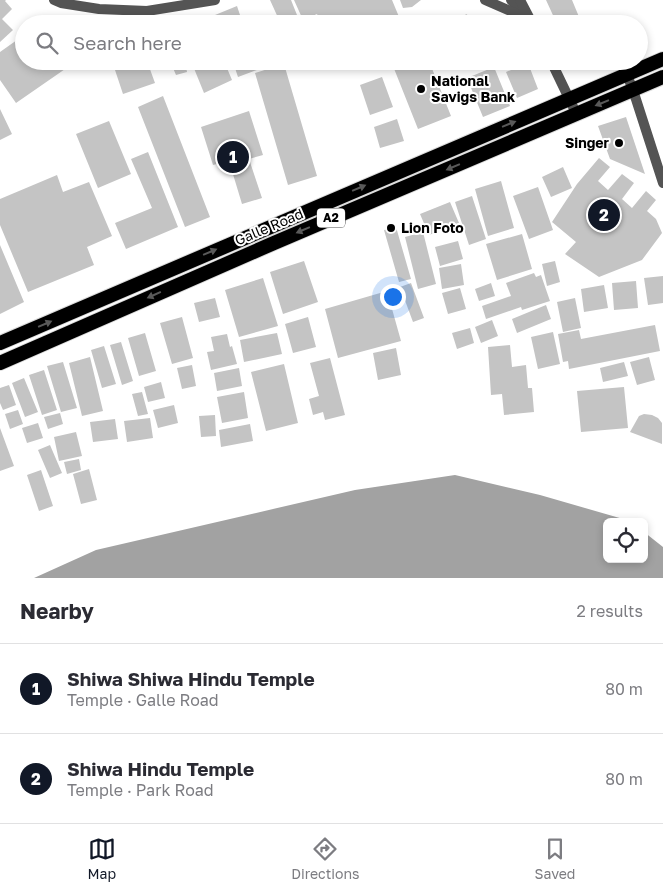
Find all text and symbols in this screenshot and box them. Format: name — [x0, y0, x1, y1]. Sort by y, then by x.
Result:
search box — [15, 15, 648, 70]
icon: search — [33, 29, 61, 57]
text: Search here — [73, 31, 182, 54]
place label: National Savigs Bank — [431, 72, 515, 105]
marker: National Savigs Bank — [415, 83, 427, 95]
one-way arrow — [595, 99, 609, 107]
one-way arrow — [502, 120, 517, 128]
place label: Singer — [565, 134, 610, 151]
marker: Singer — [613, 137, 625, 149]
pin: 1 — [217, 138, 249, 176]
one-way arrow — [446, 163, 460, 171]
one-way arrow — [352, 184, 366, 192]
pin: 2 — [588, 196, 620, 234]
street label: Galle Road — [232, 205, 306, 249]
road number: A2 — [317, 208, 345, 228]
place label: Lion Foto — [401, 219, 464, 236]
marker: Lion Foto — [385, 222, 397, 234]
one-way arrow — [296, 227, 310, 235]
one-way arrow — [203, 248, 217, 256]
your location — [380, 284, 406, 310]
one-way arrow — [147, 292, 161, 300]
one-way arrow — [38, 319, 52, 327]
map controls — [603, 518, 648, 563]
button: locate — [603, 518, 648, 563]
text: Nearby — [20, 598, 94, 624]
text: 2 results — [577, 601, 643, 621]
text: Shiwa Shiwa Hindu Temple — [67, 667, 315, 690]
text: 1 — [32, 679, 40, 699]
text: 80 m — [605, 679, 643, 699]
text: Temple · Galle Road — [67, 690, 219, 710]
text: Shiwa Hindu Temple — [67, 757, 254, 780]
text: 2 — [31, 769, 41, 789]
text: 80 m — [605, 769, 643, 789]
text: Temple · Park Road — [67, 780, 214, 800]
tab: Map — [88, 835, 116, 882]
tab: Directions — [291, 835, 360, 882]
tab: Saved — [535, 835, 575, 882]

